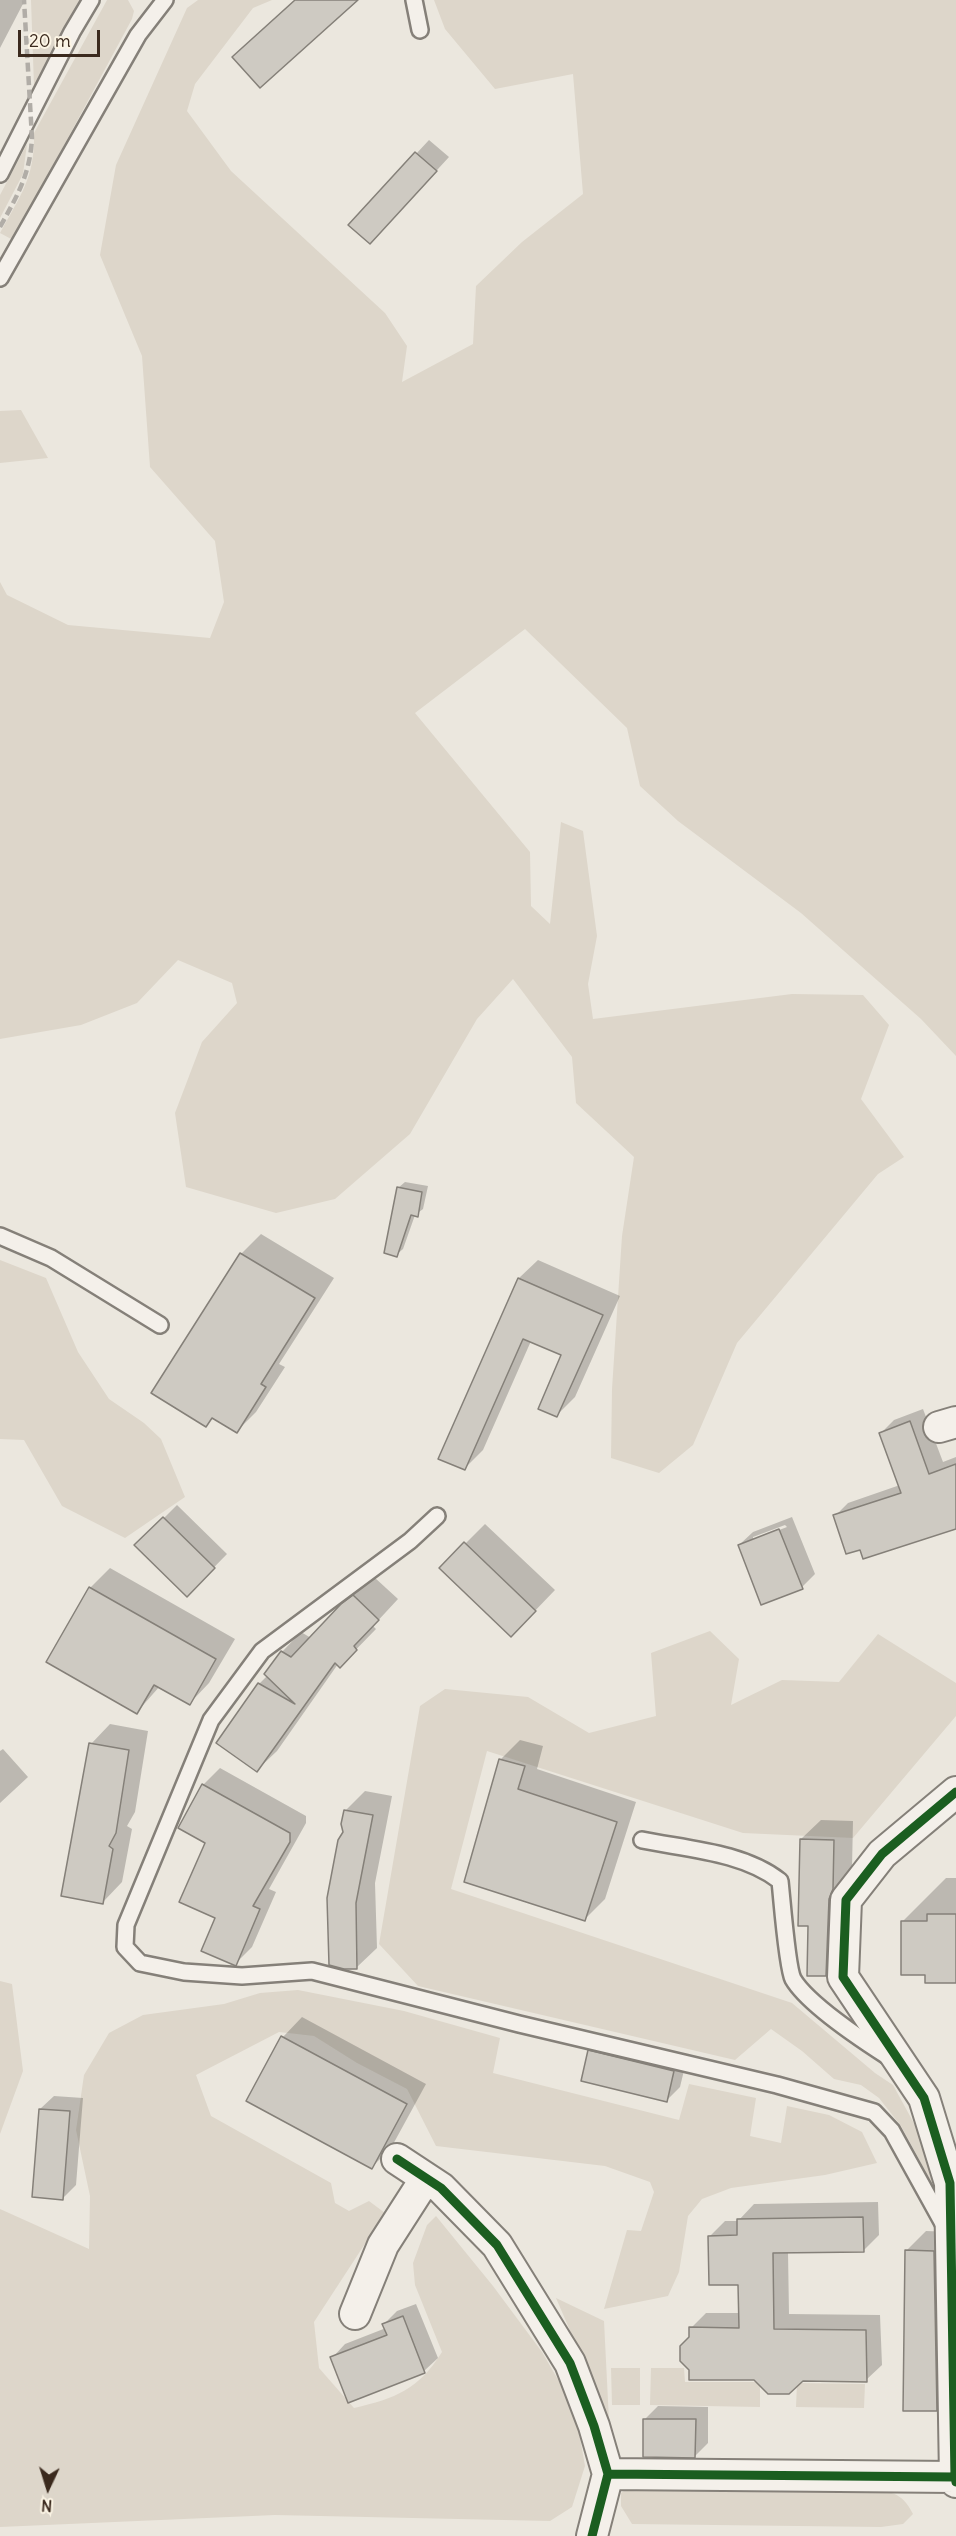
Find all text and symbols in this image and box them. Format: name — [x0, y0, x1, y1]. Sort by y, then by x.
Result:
scale bar — [21, 18, 104, 56]
text: 20 m — [29, 29, 71, 52]
north arrow — [18, 2458, 78, 2518]
text: N — [41, 2496, 53, 2516]

